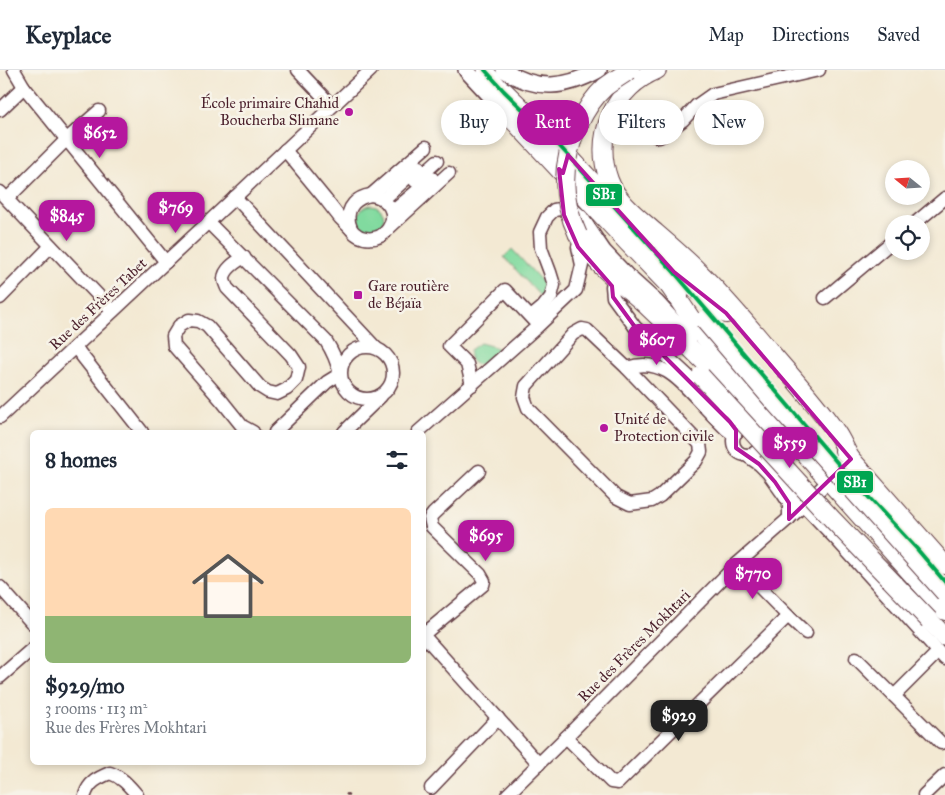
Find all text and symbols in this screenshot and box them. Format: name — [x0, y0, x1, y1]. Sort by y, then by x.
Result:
text: Keyplace — [25, 20, 112, 50]
text: Map — [708, 24, 744, 46]
text: Directions — [772, 24, 849, 46]
text: Saved — [877, 24, 920, 46]
place label: École primaire Chahid Boucherba Slimane — [201, 93, 339, 129]
chip: Buy — [441, 100, 507, 145]
chip: Rent — [517, 100, 589, 145]
chip: Filters — [599, 100, 684, 145]
chip: New — [694, 100, 764, 145]
marker: École primaire Chahid Boucherba Slimane — [343, 106, 355, 118]
pin: $652 — [70, 116, 130, 159]
text: $652 — [83, 123, 117, 142]
north arrow — [885, 160, 930, 205]
map controls — [885, 160, 930, 260]
line badge: SB1 — [585, 183, 623, 207]
text: SB1 — [593, 186, 616, 203]
pin: $769 — [146, 191, 206, 234]
text: $769 — [159, 198, 193, 217]
pin: $845 — [37, 200, 97, 242]
text: $845 — [50, 206, 84, 225]
button: locate — [885, 215, 930, 260]
street label: Rue des Frères Tabet — [46, 254, 151, 354]
place label: Gare routière de Béjaïa — [368, 277, 449, 312]
marker: Gare routière de Béjaïa — [352, 289, 364, 301]
pin: $607 — [627, 324, 687, 366]
text: $607 — [639, 330, 675, 349]
place label: Unité de Protection civile — [614, 410, 714, 445]
marker: Unité de Protection civile — [598, 422, 610, 434]
pin: $559 — [760, 426, 820, 469]
text: $559 — [773, 433, 807, 452]
icon: filters — [383, 446, 411, 474]
text: 8 homes — [45, 447, 117, 473]
line badge: SB1 — [836, 470, 874, 494]
text: SB1 — [844, 474, 867, 491]
pin: $695 — [456, 520, 516, 562]
text: $695 — [469, 526, 503, 545]
icon: home — [183, 541, 273, 631]
pin: $770 — [723, 558, 783, 600]
text: $770 — [735, 564, 771, 583]
street label: Rue des Frères Mokhtari — [574, 586, 694, 706]
text: $929/mo — [45, 673, 124, 699]
text: 3 rooms · 113 m² — [45, 699, 147, 718]
pin: $929 — [649, 700, 709, 742]
text: $929 — [662, 706, 696, 725]
text: Rue des Frères Mokhtari — [45, 718, 207, 737]

